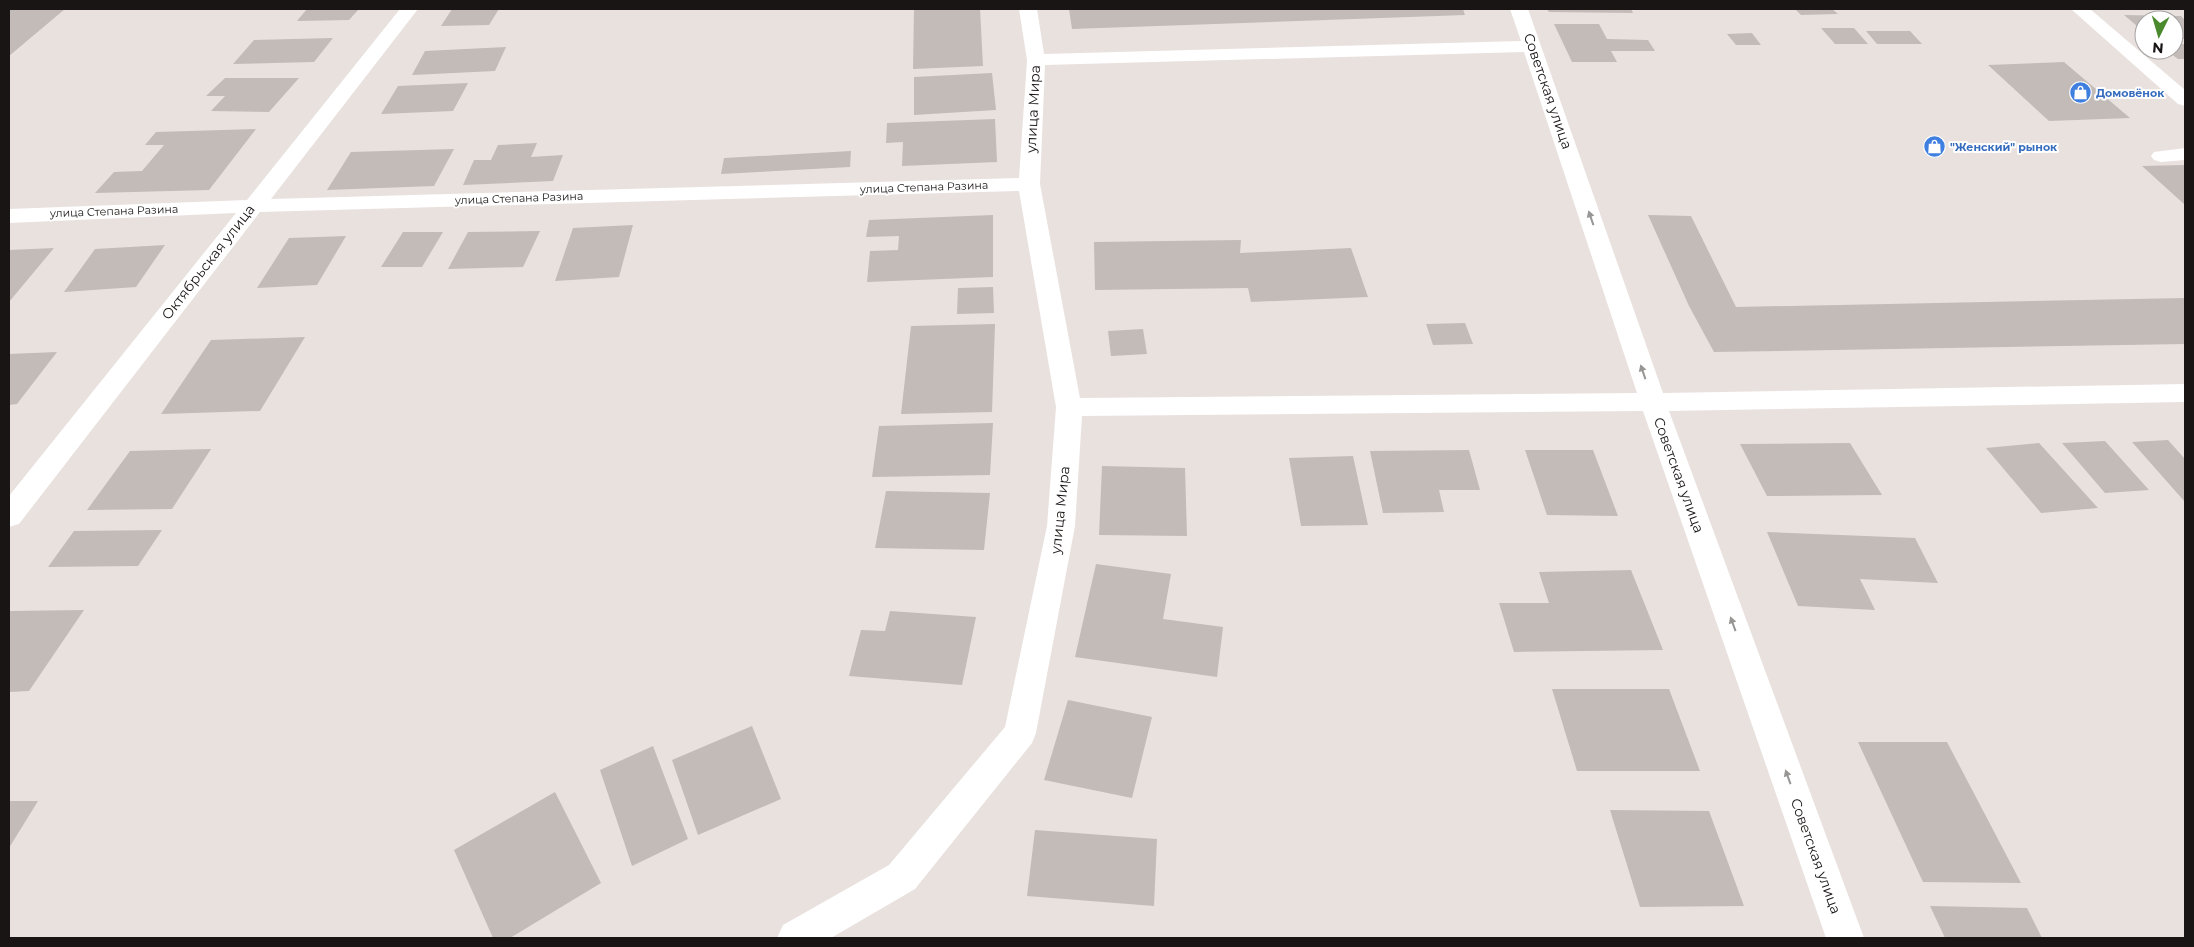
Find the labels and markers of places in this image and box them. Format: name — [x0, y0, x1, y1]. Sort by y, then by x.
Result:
shop icon: Домовёнок — [2068, 81, 2092, 105]
place label: Домовёнок — [2096, 86, 2165, 100]
shop icon: "Женский" рынок — [1922, 135, 1946, 159]
place label: "Женский" рынок — [1950, 140, 2058, 154]

